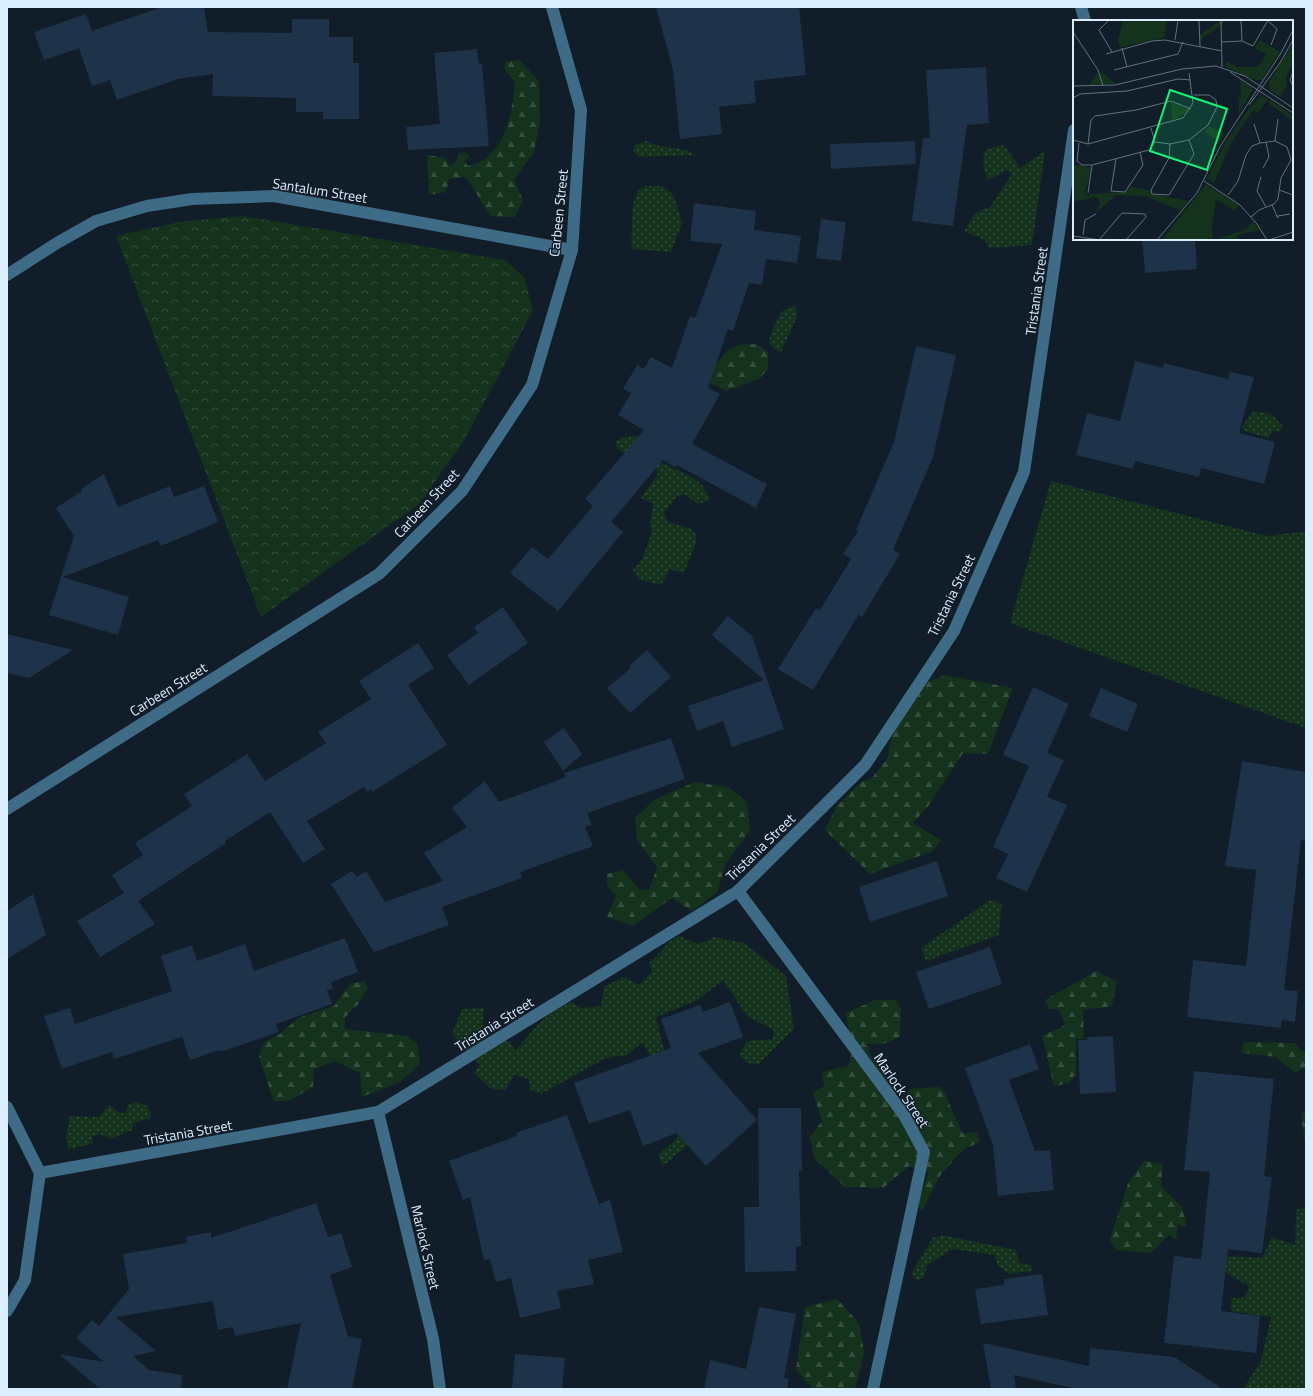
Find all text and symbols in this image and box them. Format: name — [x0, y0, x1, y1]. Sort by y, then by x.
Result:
inset map — [1073, 20, 1293, 240]
street label: Carbeen Street — [543, 168, 573, 258]
street label: Santalum Street — [271, 172, 369, 208]
street label: Tristania Street — [1019, 245, 1053, 337]
street label: Carbeen Street — [388, 464, 464, 542]
street label: Tristania Street — [922, 550, 980, 640]
street label: Carbeen Street — [125, 657, 211, 721]
street label: Tristania Street — [721, 808, 799, 886]
street label: Tristania Street — [451, 991, 537, 1057]
street label: Marlock Street — [869, 1048, 935, 1132]
street label: Tristania Street — [142, 1114, 234, 1150]
street label: Marlock Street — [406, 1203, 446, 1291]

